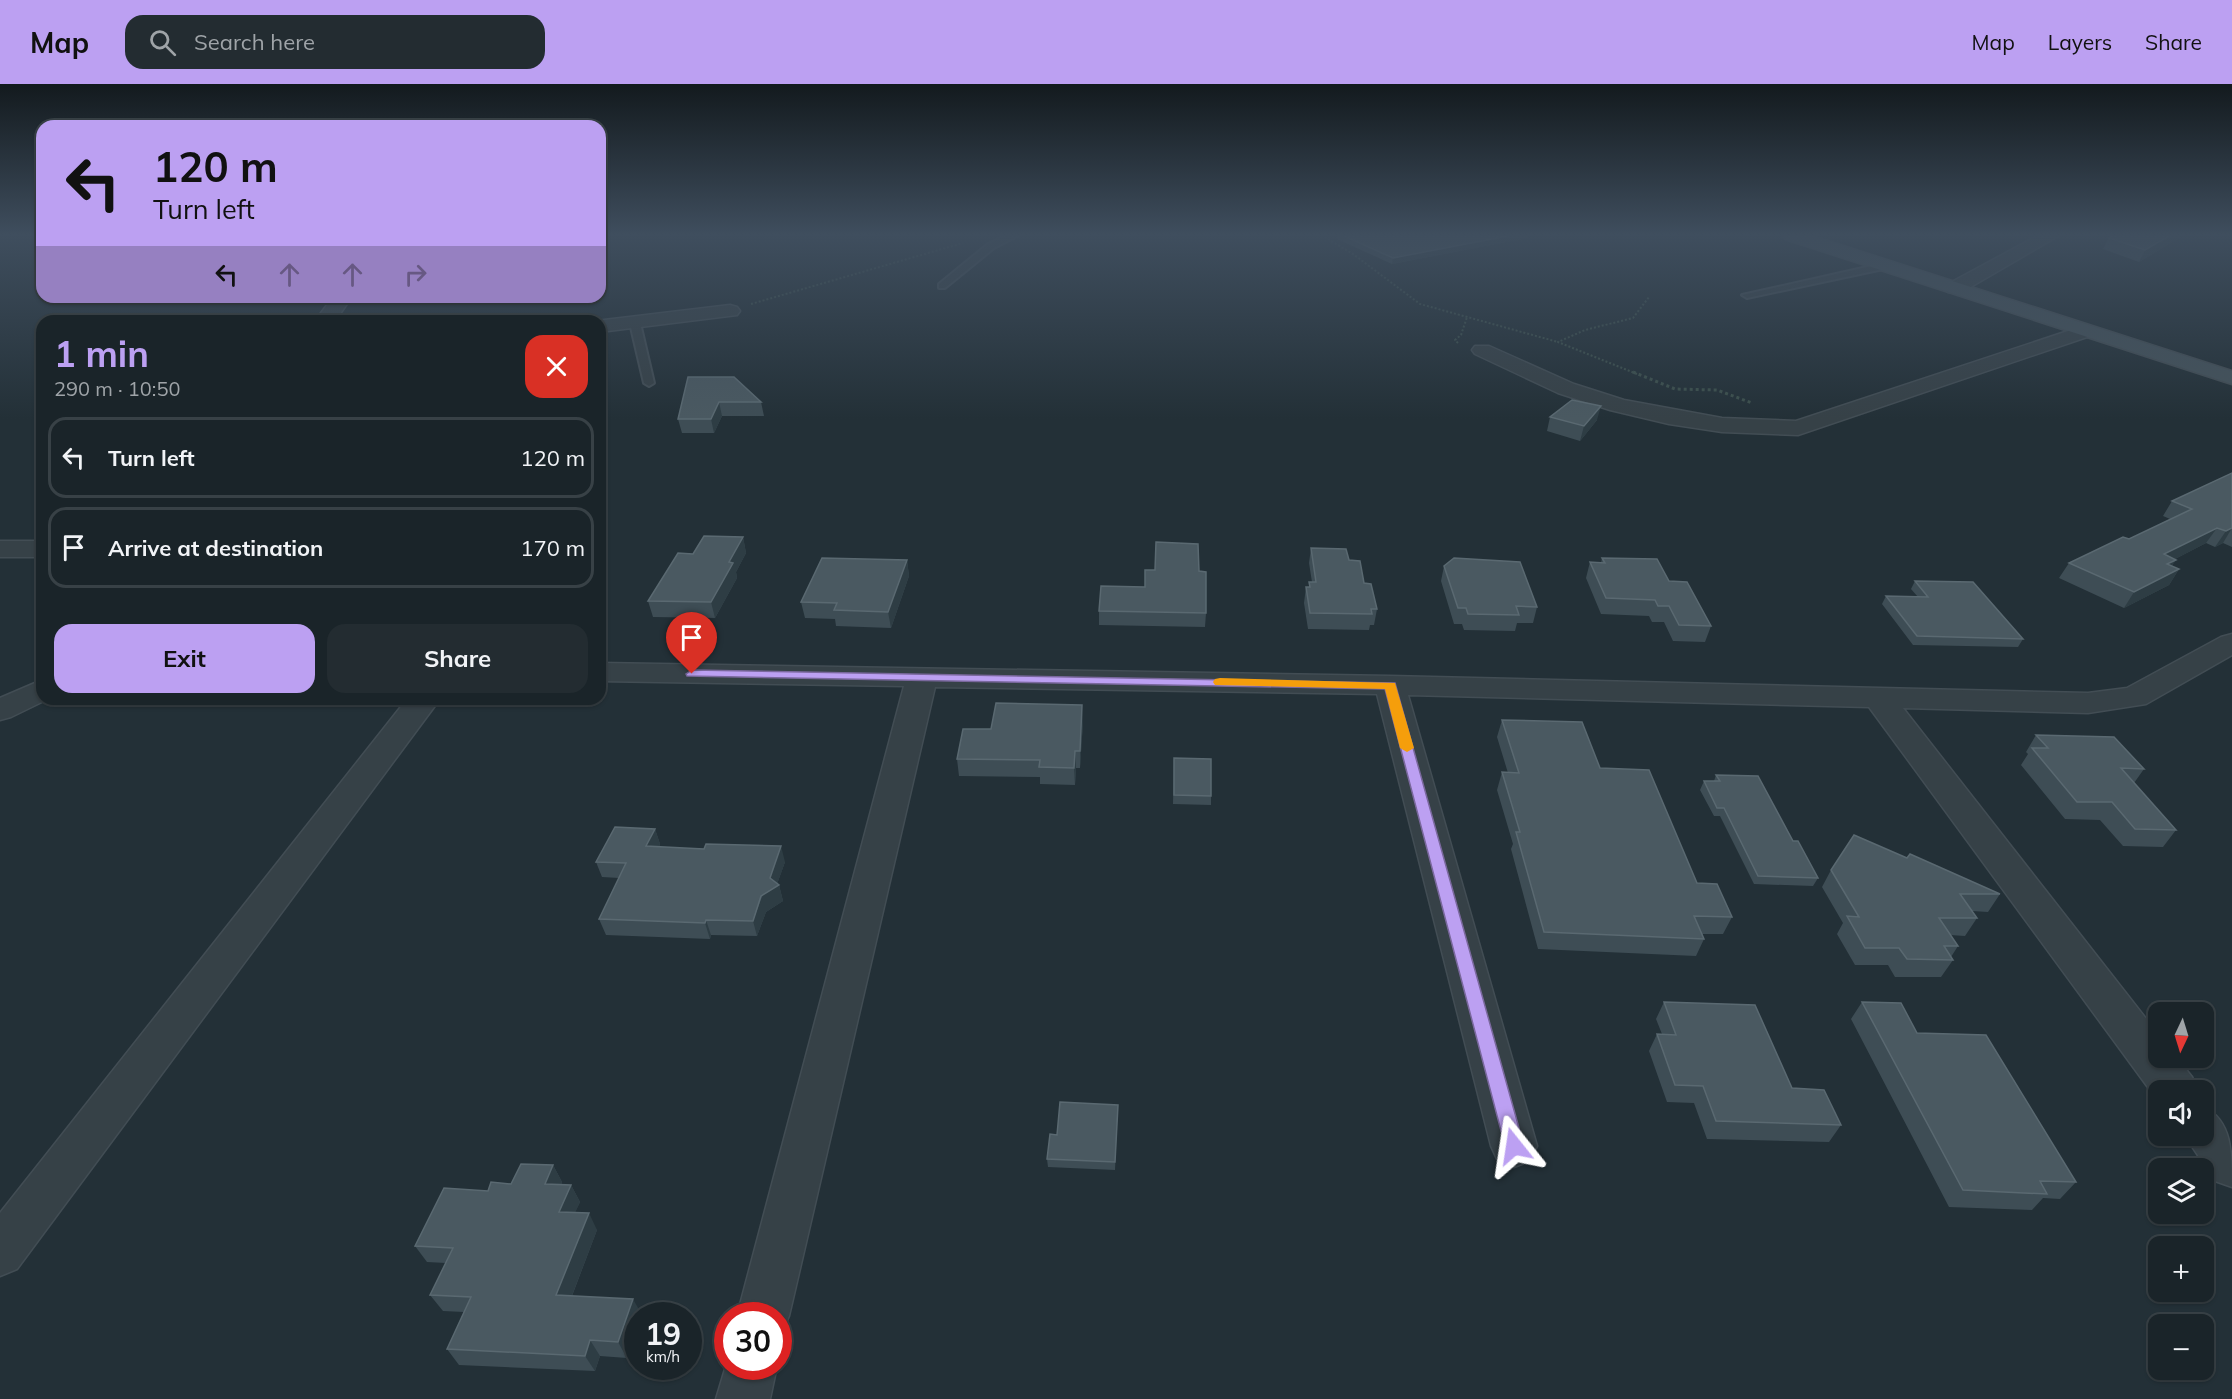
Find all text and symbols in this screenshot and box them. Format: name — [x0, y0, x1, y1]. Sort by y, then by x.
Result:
search box — [125, 15, 545, 69]
text: Map — [30, 25, 89, 60]
icon: search — [146, 26, 179, 59]
text: Search here — [194, 28, 315, 56]
text: Map — [1972, 29, 2015, 55]
text: Layers — [2048, 29, 2112, 55]
text: Share — [2145, 29, 2202, 55]
text: 120 m — [153, 140, 278, 193]
icon: left — [54, 144, 132, 222]
text: Turn left — [153, 192, 255, 226]
icon: left — [210, 258, 243, 291]
icon: ahead — [273, 258, 306, 291]
icon: ahead — [336, 258, 369, 291]
icon: right — [399, 258, 432, 291]
text: 1 min — [54, 331, 149, 376]
button: close — [525, 335, 588, 398]
text: 290 m · 10:50 — [54, 376, 180, 401]
icon: left — [57, 441, 90, 474]
text: Turn left — [108, 444, 195, 472]
text: 120 m — [520, 444, 585, 472]
icon: arrive — [57, 531, 90, 564]
text: Arrive at destination — [108, 534, 323, 562]
text: 170 m — [520, 534, 585, 562]
pin — [666, 612, 717, 674]
icon: arrive — [675, 621, 708, 654]
button: Exit — [54, 624, 315, 693]
button: Share — [327, 624, 588, 693]
north arrow — [2148, 1002, 2214, 1068]
map controls — [2148, 1002, 2214, 1380]
button: sound — [2148, 1080, 2214, 1146]
position arrow — [1482, 1114, 1546, 1178]
button: layers — [2148, 1158, 2214, 1224]
button: + — [2148, 1236, 2214, 1302]
speed limit sign: 30 — [714, 1302, 792, 1380]
button: − — [2148, 1314, 2214, 1380]
text: 19 — [645, 1315, 681, 1353]
text: km/h — [646, 1347, 680, 1366]

